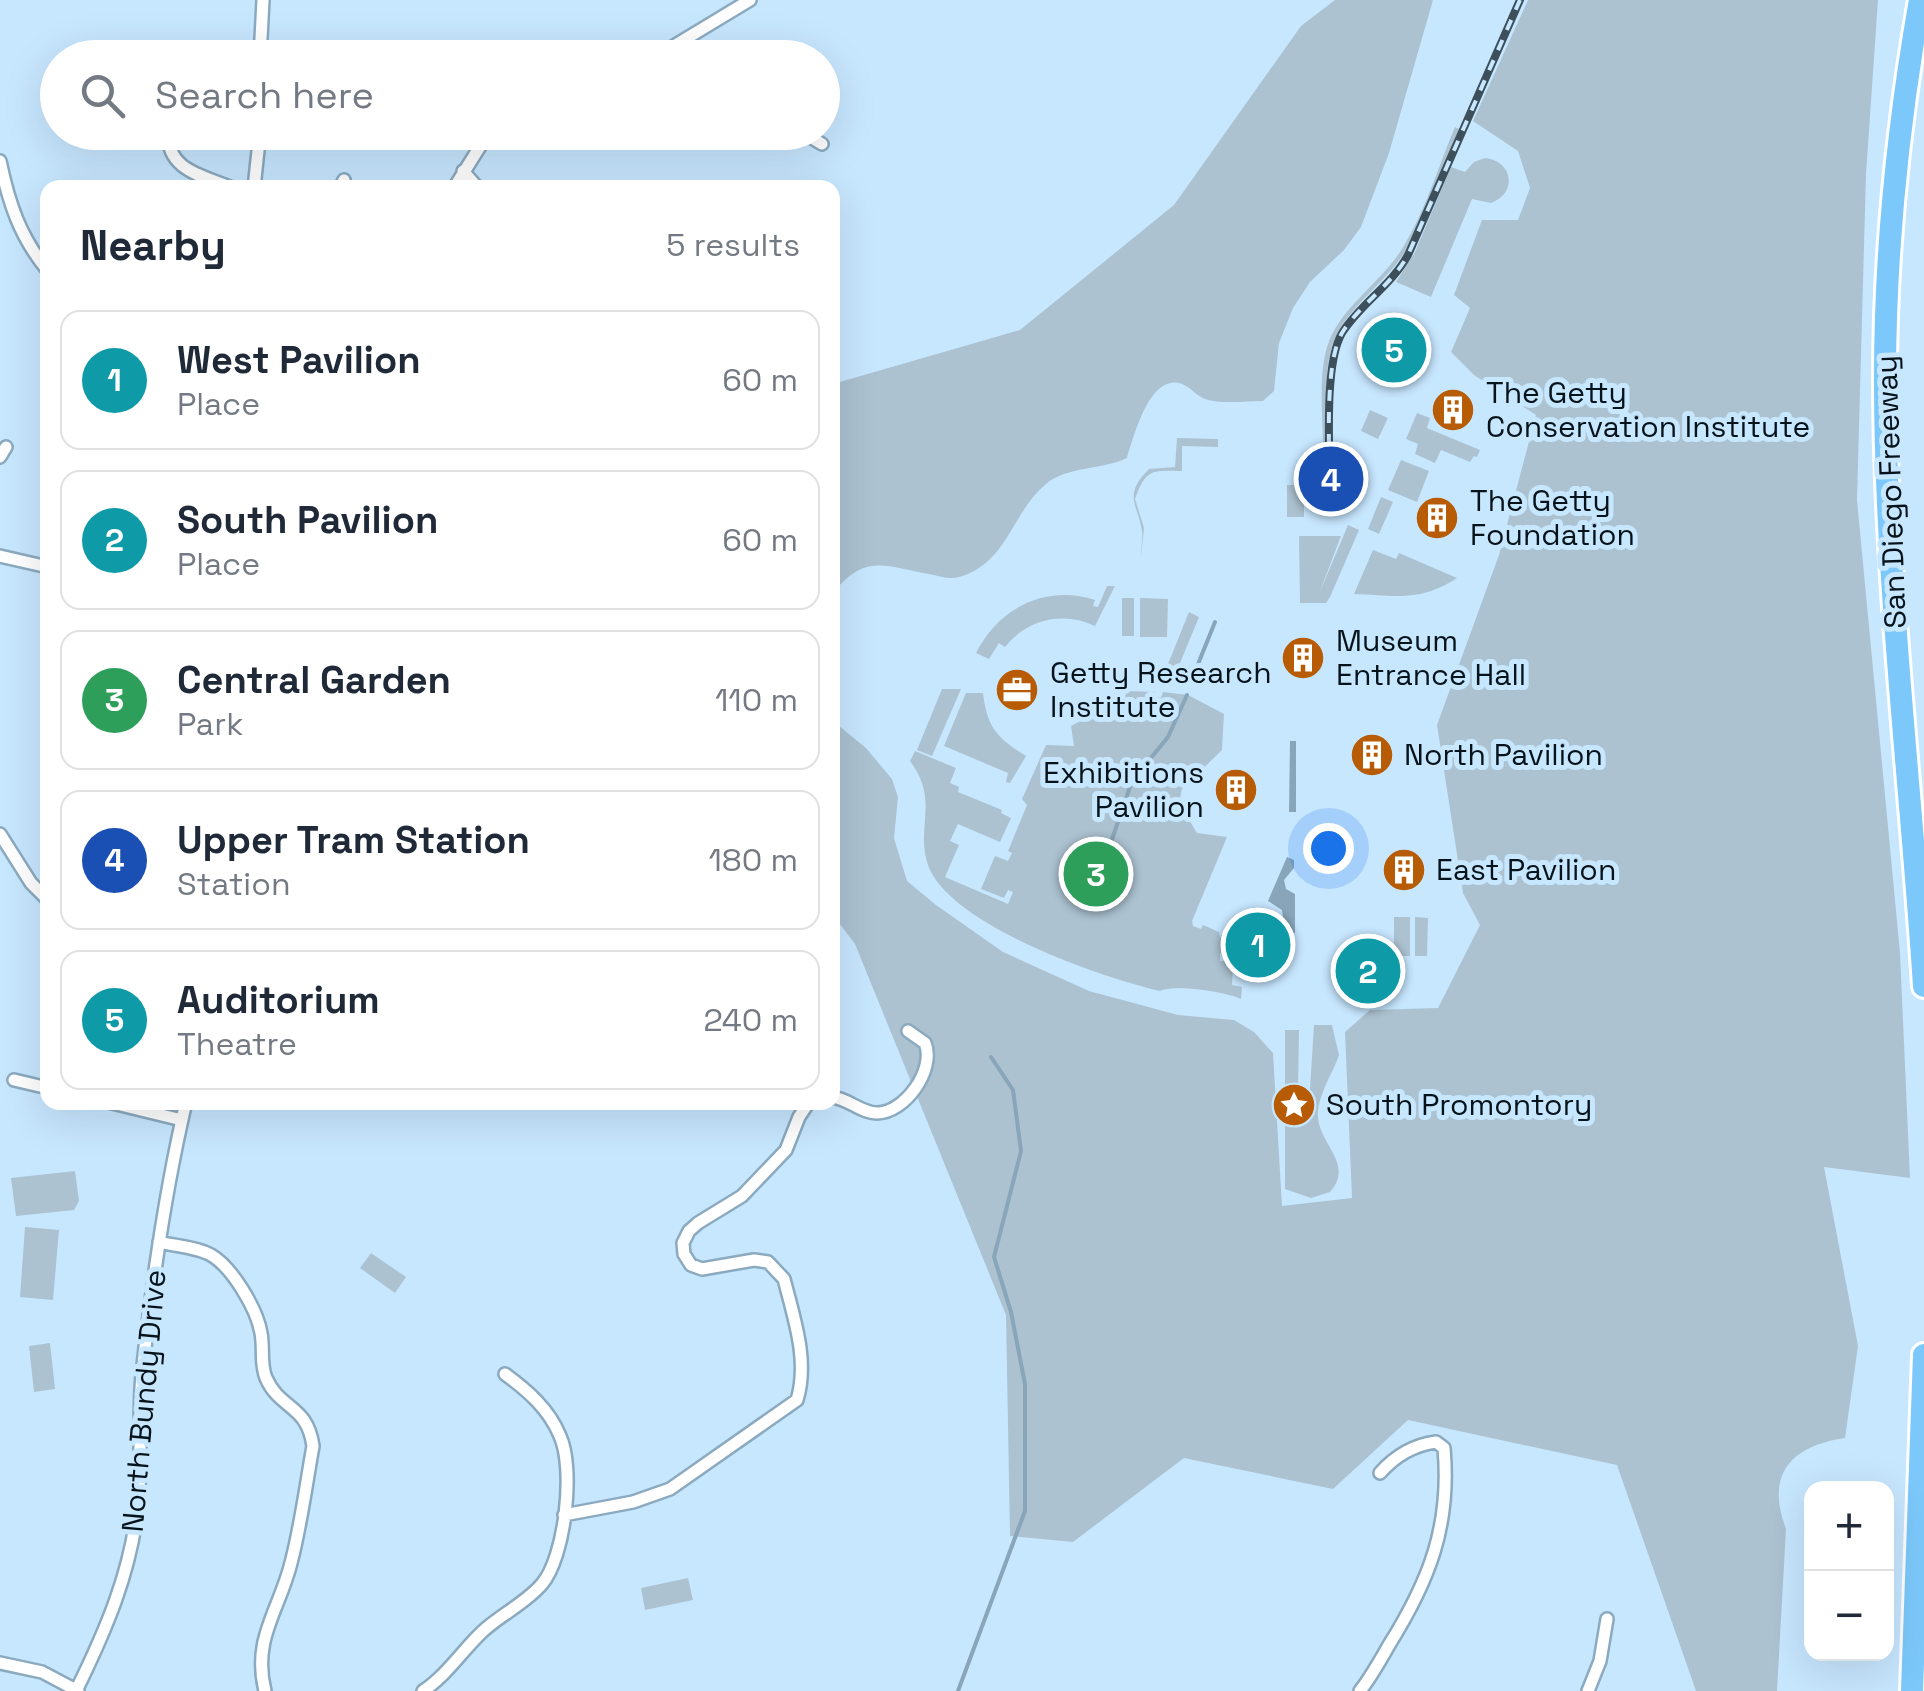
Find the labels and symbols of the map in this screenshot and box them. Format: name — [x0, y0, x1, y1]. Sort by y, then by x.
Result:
pin: 5 — [1362, 312, 1426, 388]
street label: San Diego Freeway — [1866, 355, 1915, 629]
place label: The Getty Conservation Institute — [1486, 373, 1810, 446]
building icon: The Getty Conservation Institute — [1430, 387, 1476, 433]
pin: 4 — [1298, 442, 1364, 516]
place label: The Getty Foundation — [1470, 481, 1635, 554]
building icon: The Getty Foundation — [1414, 495, 1460, 541]
place label: Museum Entrance Hall — [1336, 621, 1526, 694]
building icon: Museum Entrance Hall — [1280, 635, 1326, 681]
place label: Getty Research Institute — [1050, 653, 1272, 726]
office icon: Getty Research Institute — [994, 667, 1040, 713]
building icon: North Pavilion — [1349, 732, 1395, 778]
place label: North Pavilion — [1404, 735, 1603, 774]
place label: Exhibitions Pavilion — [1043, 753, 1204, 826]
building icon: Exhibitions Pavilion — [1213, 767, 1259, 813]
your location — [1303, 823, 1354, 874]
pin: 3 — [1064, 836, 1128, 912]
building icon: East Pavilion — [1381, 847, 1427, 893]
place label: East Pavilion — [1436, 850, 1616, 889]
pin: 1 — [1226, 908, 1290, 982]
pin: 2 — [1336, 934, 1400, 1008]
place icon: South Promontory — [1271, 1082, 1317, 1128]
place label: South Promontory — [1326, 1085, 1592, 1124]
street label: North Bundy Drive — [113, 1268, 174, 1534]

